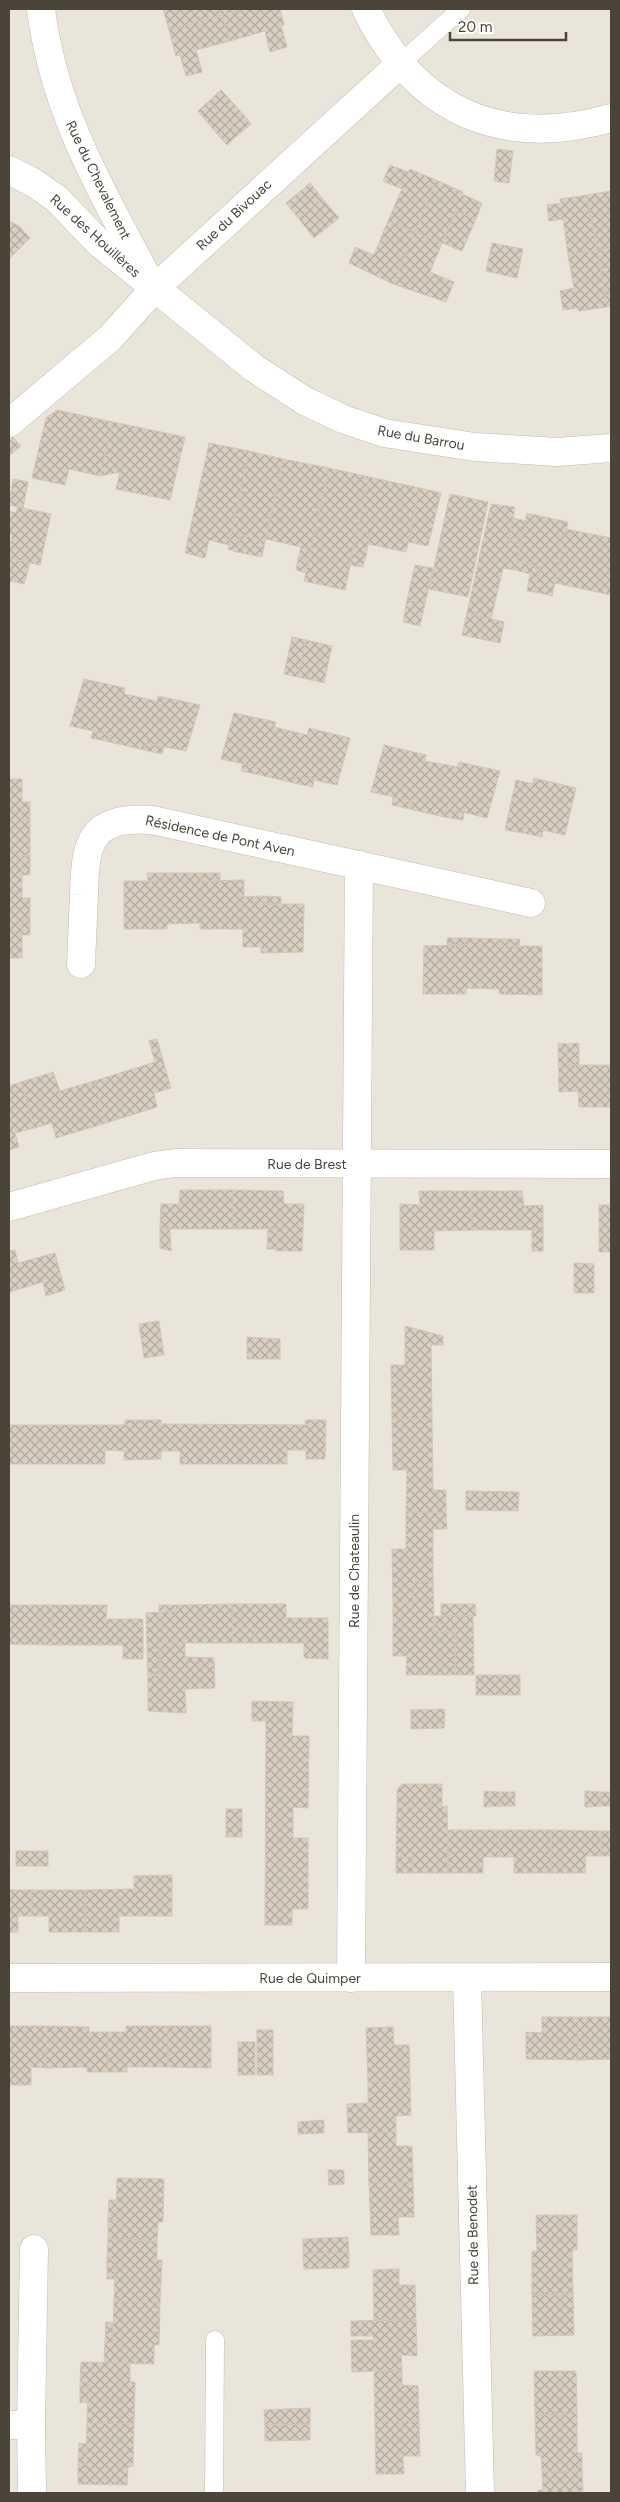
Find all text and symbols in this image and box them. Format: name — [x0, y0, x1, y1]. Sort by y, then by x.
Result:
scale bar — [450, 10, 566, 42]
text: 20 m — [458, 18, 492, 36]
street label: Rue du Chevalement — [62, 118, 134, 242]
street label: Rue du Bivouac — [193, 176, 275, 254]
street label: Rue des Houillères — [46, 191, 144, 281]
street label: Rue du Barrou — [376, 422, 466, 454]
street label: Résidence de Pont Aven — [144, 812, 296, 860]
street label: Rue de Brest — [267, 1156, 347, 1173]
street label: Rue de Chateaulin — [346, 1514, 363, 1628]
street label: Rue de Quimper — [259, 1970, 361, 1987]
street label: Rue de Benodet — [464, 2185, 482, 2285]

